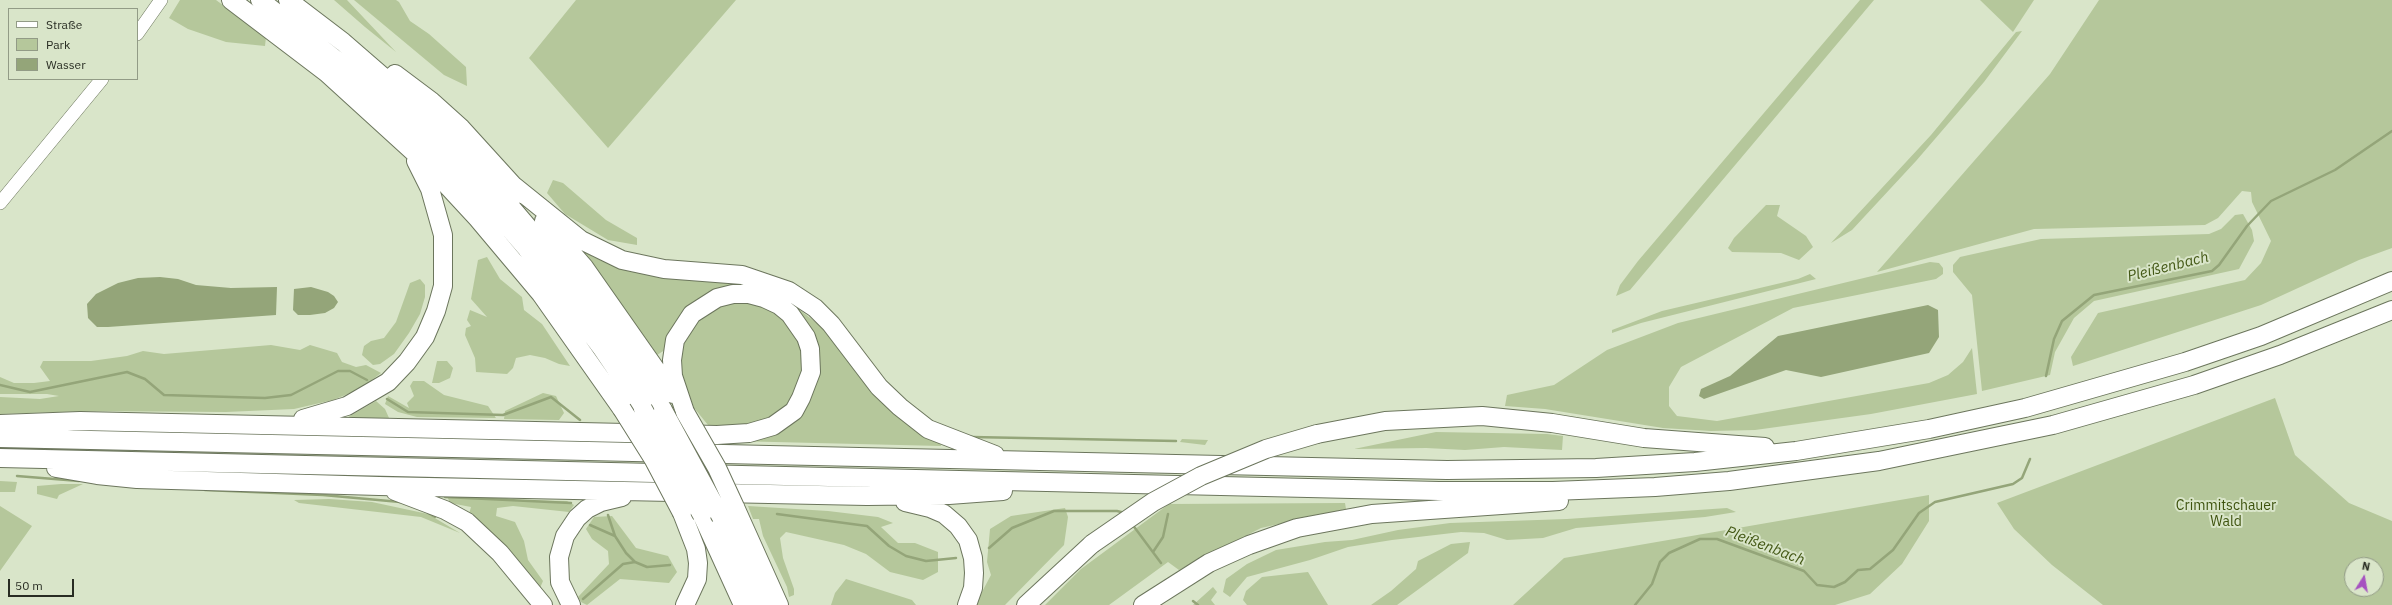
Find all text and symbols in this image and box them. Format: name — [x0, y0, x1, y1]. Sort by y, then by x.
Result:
legend — [8, 8, 138, 80]
text: Straße — [46, 17, 82, 32]
text: Park — [46, 37, 70, 52]
text: Wasser — [46, 57, 86, 72]
water label: Pleißenbach — [2125, 248, 2211, 286]
park label: Crimmitschauer Wald — [2176, 498, 2276, 530]
water label: Pleißenbach — [1723, 523, 1807, 569]
north arrow — [2344, 557, 2384, 597]
text: N — [2361, 559, 2371, 574]
scale bar — [10, 571, 76, 597]
text: 50 m — [15, 578, 43, 593]

